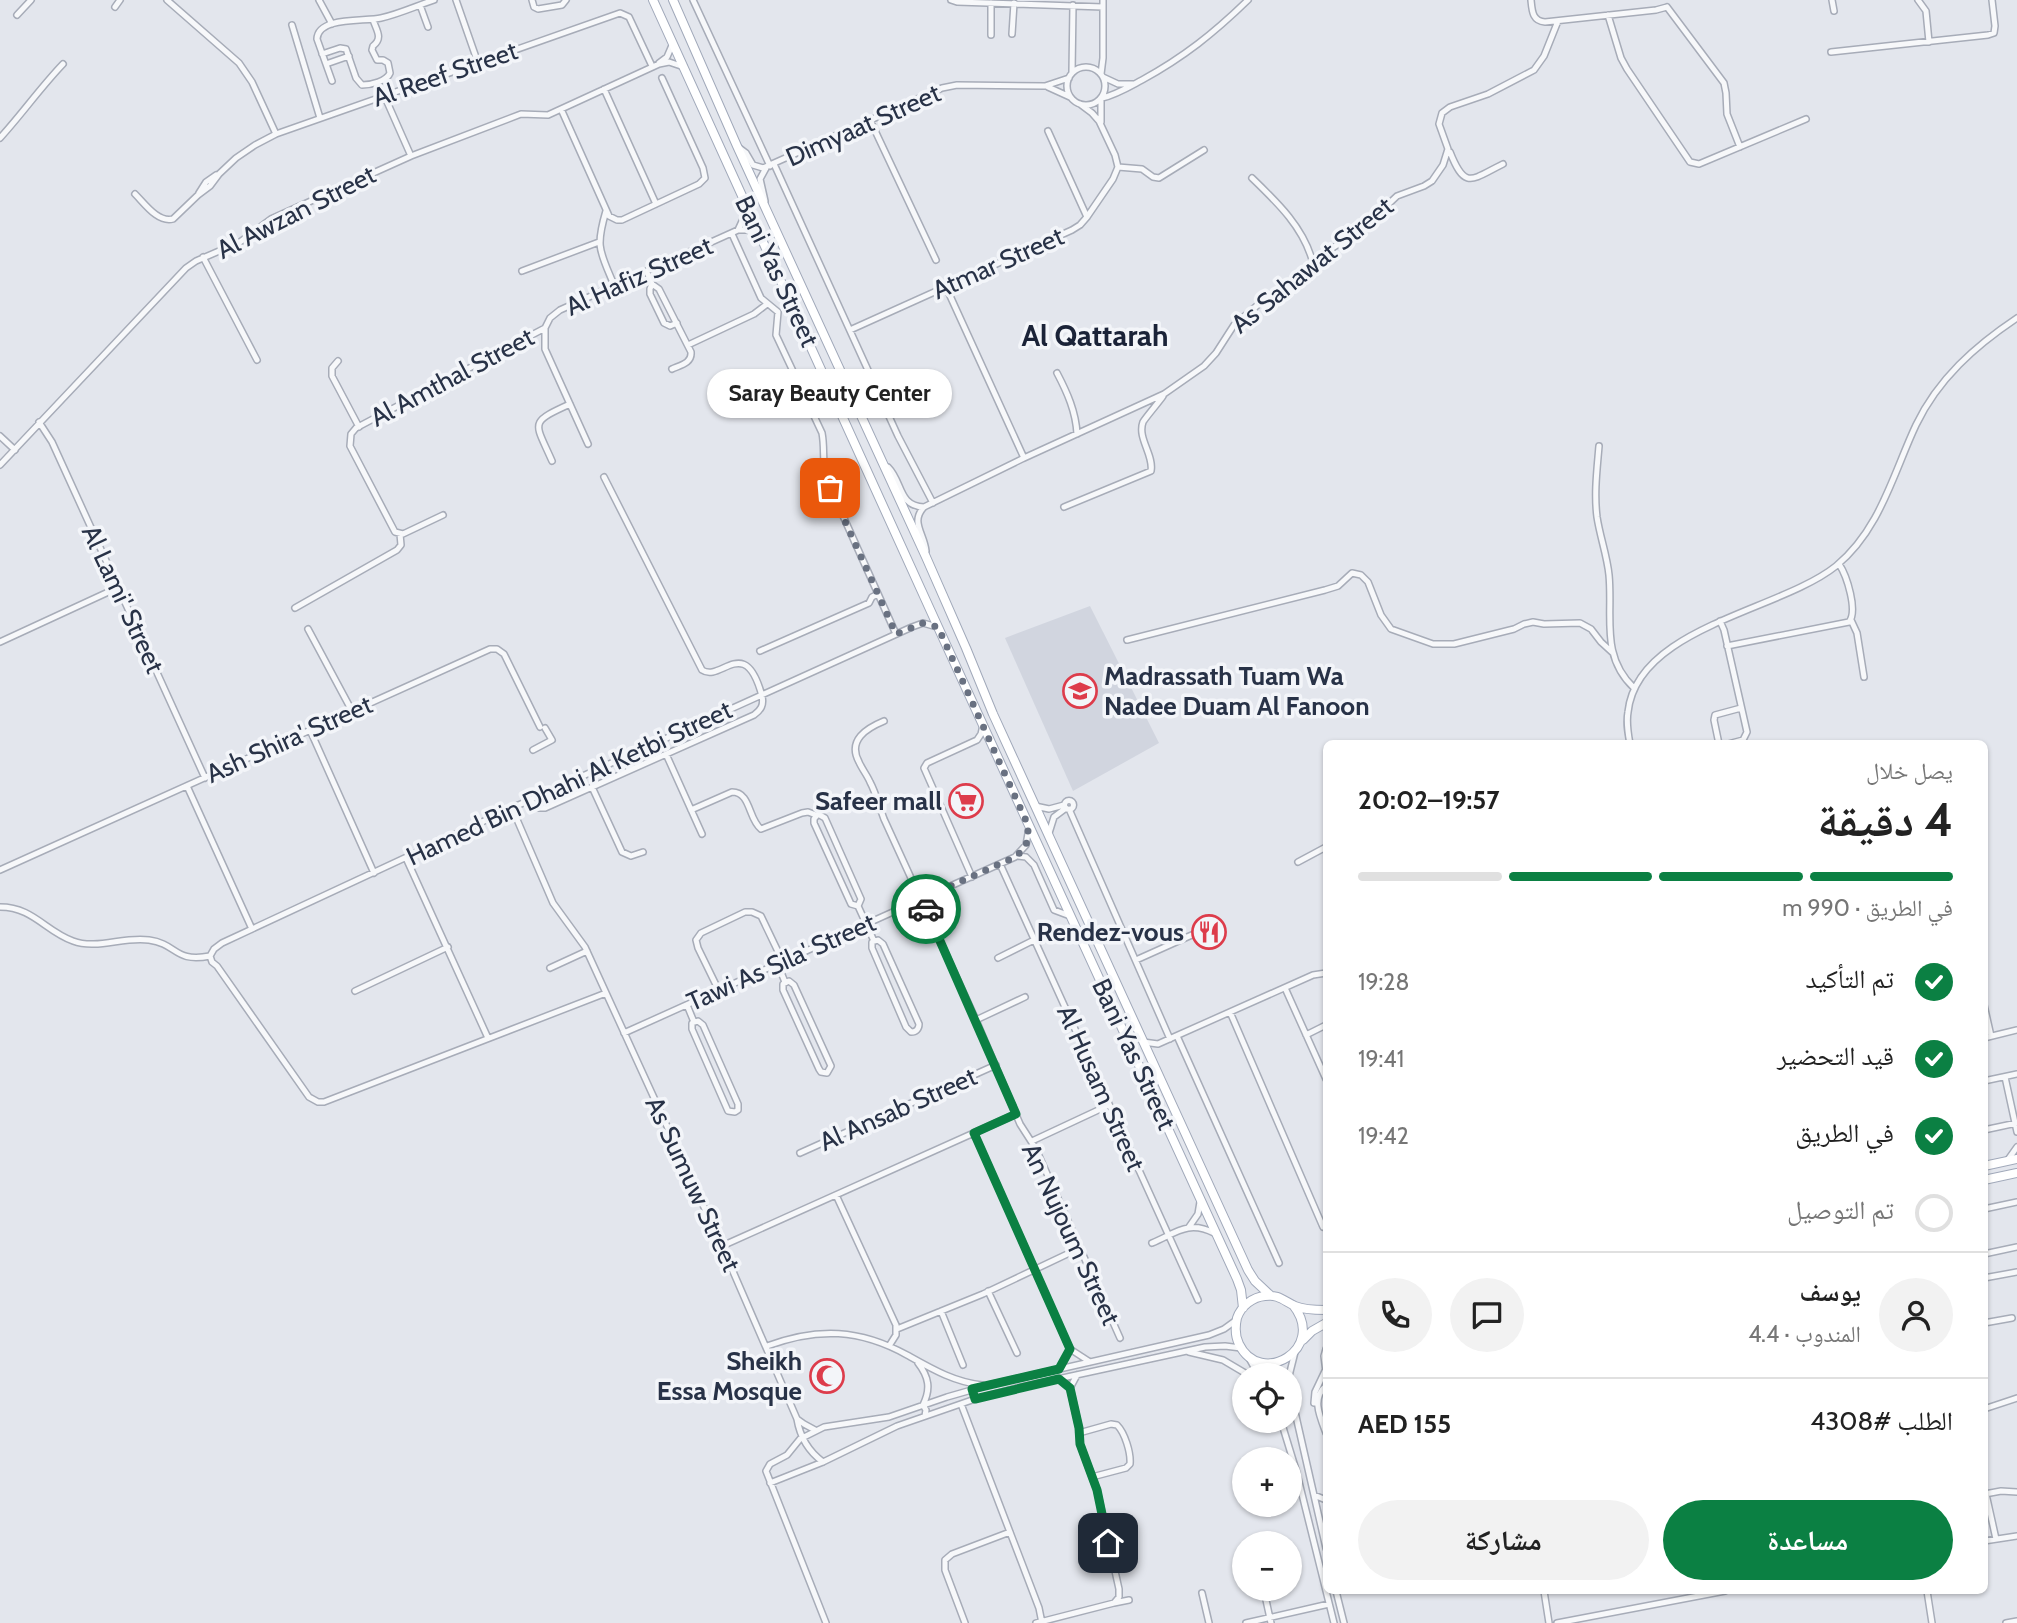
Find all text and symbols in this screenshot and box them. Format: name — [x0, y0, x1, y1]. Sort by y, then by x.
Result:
street label: Al Reef Street — [368, 34, 522, 114]
street label: Dimyaat Street — [781, 77, 945, 173]
street label: Al Awzan Street — [211, 158, 381, 266]
street label: Bani Yas Street — [728, 190, 826, 352]
street label: As Sahawat Street — [1225, 190, 1400, 340]
street label: Atmar Street — [927, 220, 1069, 306]
street label: Al Hafiz Street — [561, 229, 718, 323]
district label: Al Qattarah — [1021, 317, 1169, 354]
street label: Al Amthal Street — [365, 320, 539, 434]
callout: Saray Beauty Center — [708, 369, 952, 418]
text: Saray Beauty Center — [728, 379, 931, 407]
pin — [800, 458, 860, 518]
icon: bag — [811, 469, 849, 507]
street label: Al Lami' Street — [75, 520, 171, 678]
place label: Madrassath Tuam Wa Nadee Duam Al Fanoon — [1104, 660, 1370, 722]
school or university icon: Madrassath Tuam Wa Nadee Duam Al Fanoon — [1061, 672, 1099, 710]
street label: Ash Shira' Street — [201, 688, 377, 790]
street label: Hamed Bin Dhahi Al Ketbi Street — [401, 693, 737, 873]
text: يصل خلال — [1866, 757, 1953, 785]
supermarket icon: Safeer mall — [947, 782, 985, 820]
text: 19:57–20:02 — [1358, 784, 1500, 816]
place label: Safeer mall — [815, 785, 942, 817]
text: 4 دقيقة — [1817, 792, 1953, 848]
courier — [891, 874, 961, 944]
icon: car — [907, 890, 945, 928]
text: في الطريق · 990 m — [1782, 894, 1953, 922]
street label: Tawi As Sila' Street — [682, 906, 880, 1018]
restaurant icon: Rendez-vous — [1190, 913, 1228, 951]
place label: Rendez-vous — [1037, 916, 1184, 948]
text: تم التأكيد — [1805, 963, 1894, 995]
icon: check — [1915, 963, 1953, 1001]
text: 19:28 — [1358, 968, 1409, 996]
street label: Bani Yas Street — [1085, 973, 1183, 1135]
street label: Al Husam Street — [1050, 1000, 1152, 1176]
text: قيد التحضير — [1777, 1040, 1894, 1072]
icon: check — [1915, 1040, 1953, 1078]
text: 19:41 — [1358, 1045, 1404, 1073]
street label: Al Ansab Street — [814, 1060, 982, 1158]
street label: As Sumuw Street — [639, 1091, 748, 1277]
text: في الطريق — [1795, 1117, 1894, 1149]
icon: check — [1915, 1117, 1953, 1155]
text: 19:42 — [1358, 1122, 1409, 1150]
street label: An Nujoum Street — [1015, 1138, 1127, 1330]
text: تم التوصيل — [1787, 1194, 1894, 1226]
text: يوسف — [1800, 1276, 1861, 1308]
button: phone — [1358, 1278, 1432, 1352]
button: chat — [1450, 1278, 1524, 1352]
button: person — [1879, 1278, 1953, 1352]
text: المندوب · 4.4 — [1748, 1320, 1861, 1348]
place label: Sheikh Essa Mosque — [657, 1345, 802, 1407]
mosque icon: Sheikh Essa Mosque — [808, 1357, 846, 1395]
map controls — [1232, 1363, 1302, 1601]
button: locate — [1232, 1363, 1302, 1433]
text: الطلب #4308 — [1810, 1405, 1953, 1437]
text: AED 155 — [1358, 1408, 1451, 1440]
button: + — [1232, 1447, 1302, 1517]
button: مشاركة — [1358, 1500, 1649, 1580]
button: مساعدة — [1663, 1500, 1953, 1580]
pin — [1078, 1513, 1138, 1573]
icon: home — [1089, 1524, 1127, 1562]
button: − — [1232, 1531, 1302, 1601]

